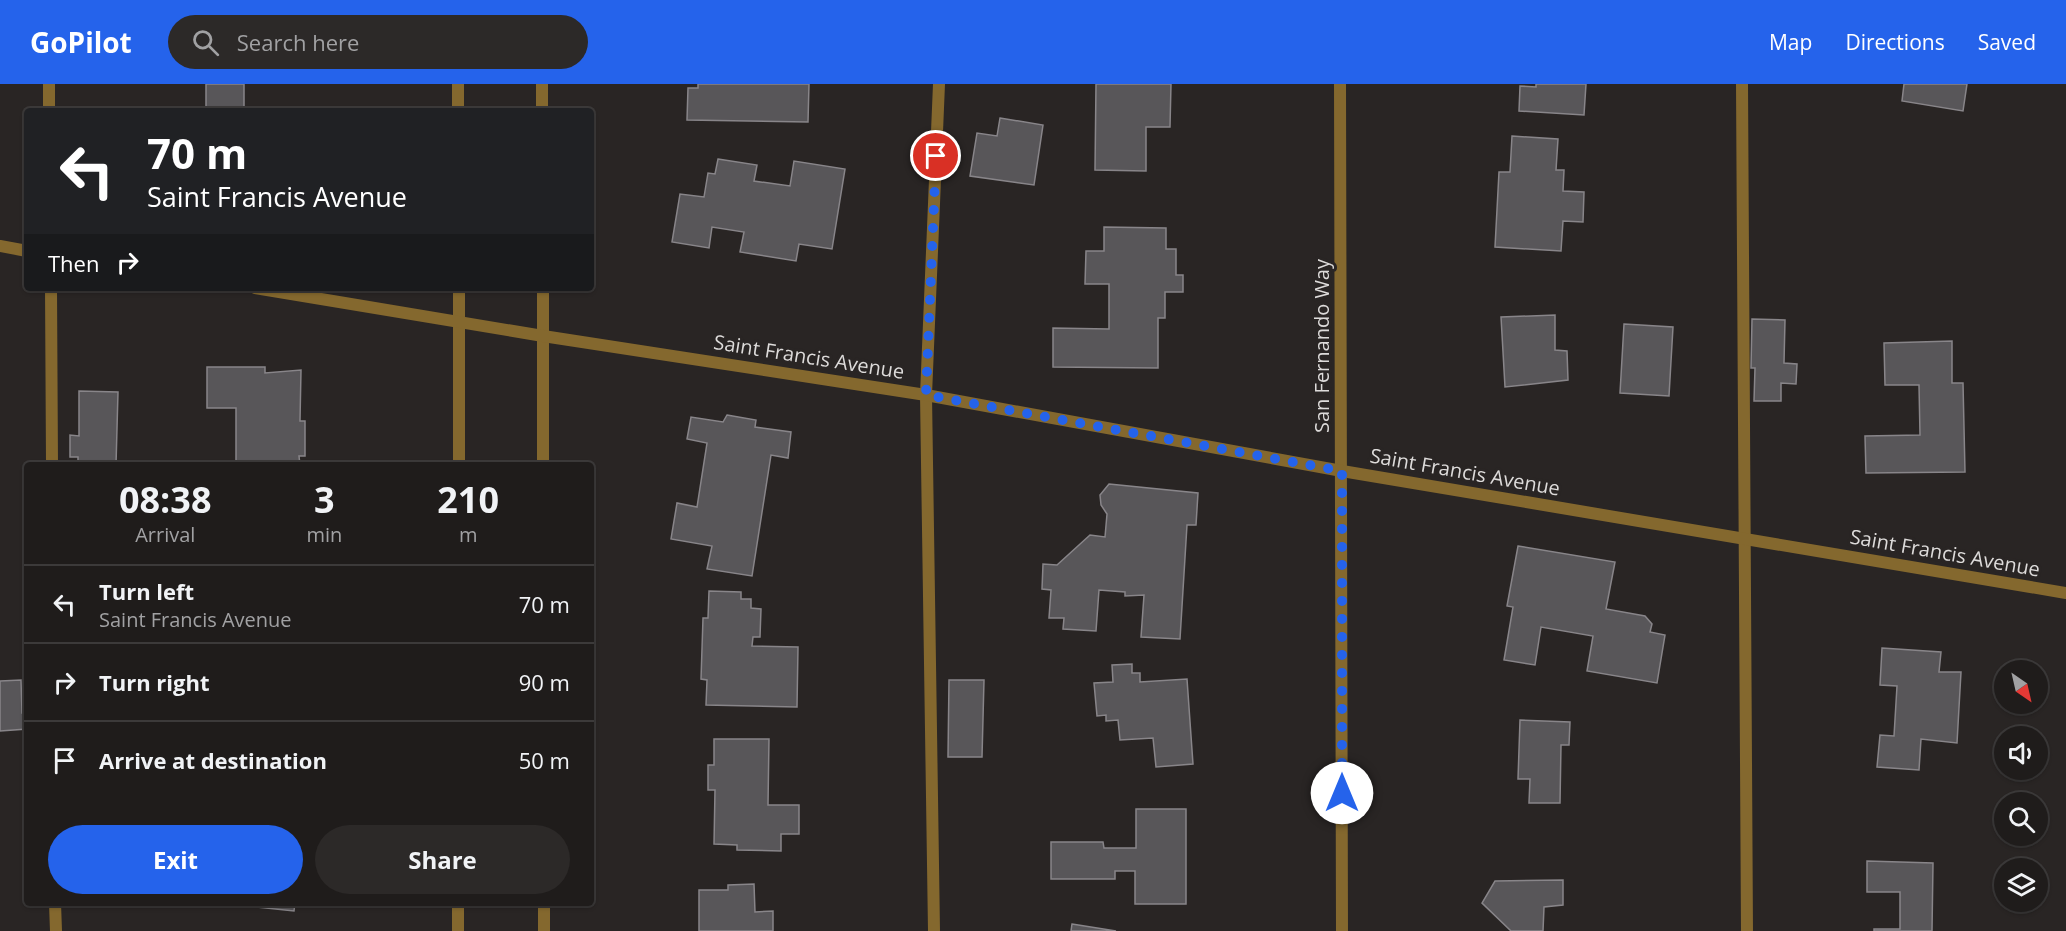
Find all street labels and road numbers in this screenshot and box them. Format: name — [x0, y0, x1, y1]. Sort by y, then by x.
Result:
street label: San Fernando Way — [1308, 258, 1335, 433]
street label: Saint Francis Avenue — [712, 328, 906, 385]
street label: Saint Francis Avenue — [1368, 441, 1562, 502]
street label: Saint Francis Avenue — [1848, 522, 2042, 583]

